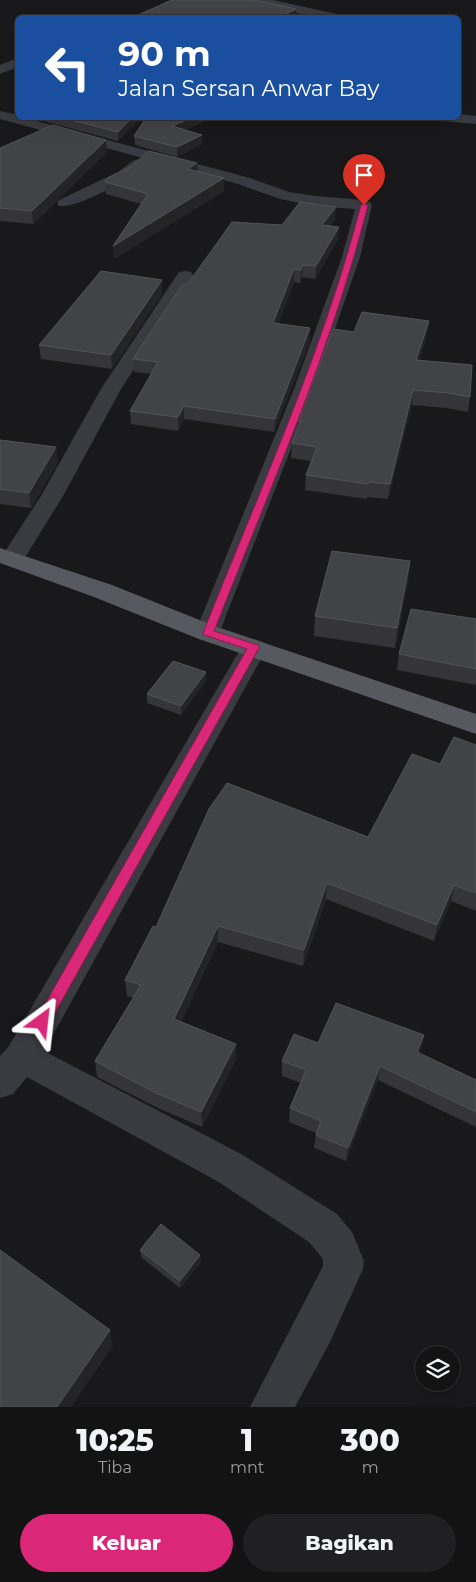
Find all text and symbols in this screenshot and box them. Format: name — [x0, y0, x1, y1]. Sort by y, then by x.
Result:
text: 90 m — [118, 32, 211, 75]
icon: left — [35, 35, 100, 100]
text: Jalan Sersan Anwar Bay — [118, 75, 379, 102]
pin — [343, 154, 385, 205]
icon: arrive — [350, 161, 378, 189]
position arrow — [15, 995, 67, 1047]
map controls — [415, 1346, 460, 1391]
button: layers — [415, 1346, 460, 1391]
text: 10:25 — [76, 1422, 154, 1459]
text: 1 — [241, 1422, 253, 1459]
text: 300 — [341, 1422, 400, 1459]
text: Tiba — [98, 1458, 132, 1477]
text: mnt — [230, 1458, 264, 1477]
text: m — [362, 1458, 379, 1477]
button: Keluar — [20, 1514, 233, 1572]
button: Bagikan — [243, 1514, 456, 1572]

